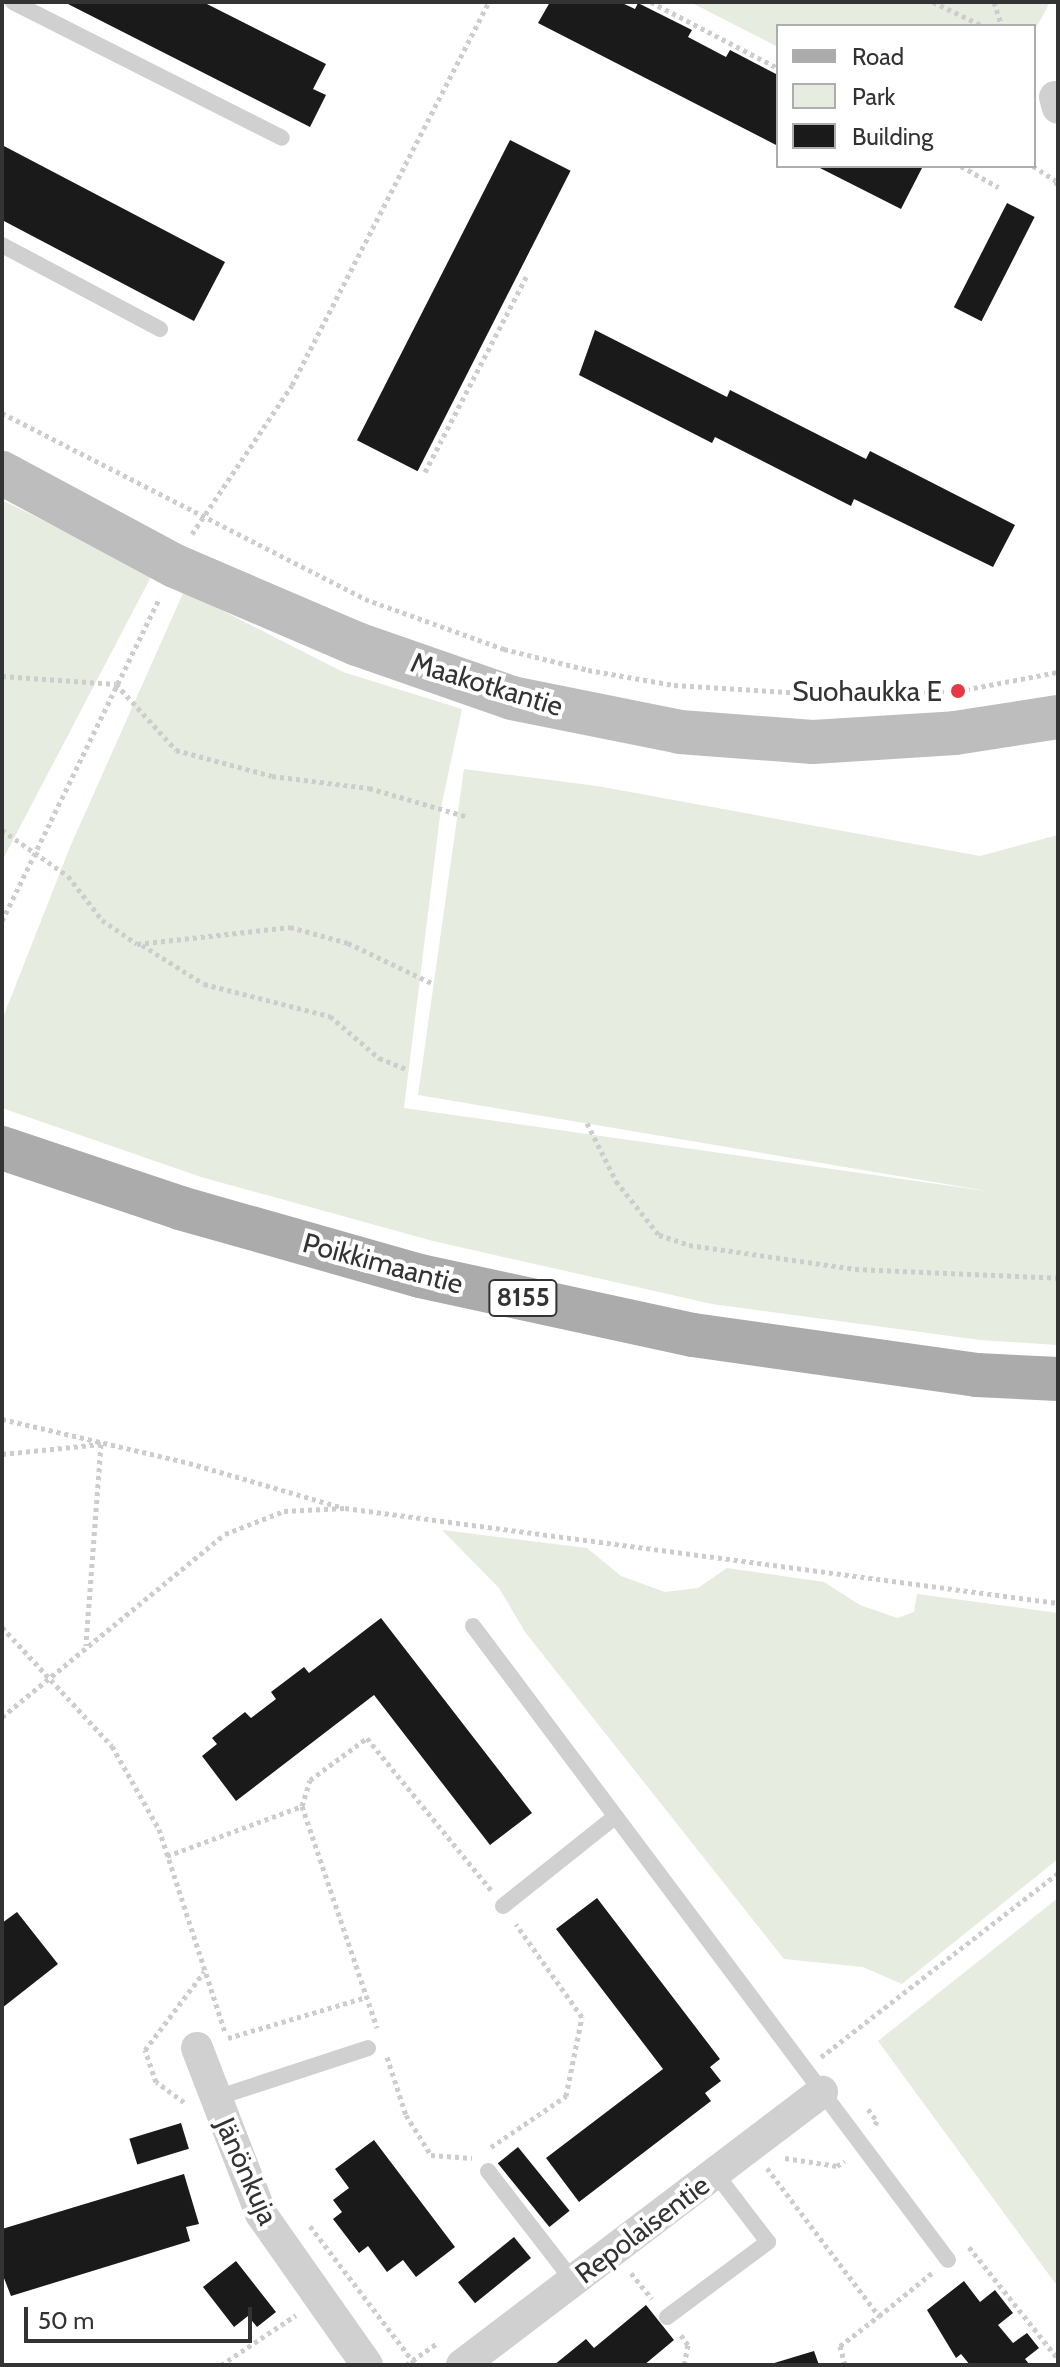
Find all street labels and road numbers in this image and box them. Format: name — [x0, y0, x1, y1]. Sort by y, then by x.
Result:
street label: Maakotkantie — [407, 645, 567, 723]
street label: Poikkimaantie — [299, 1225, 467, 1301]
road number: 8155 — [487, 1276, 559, 1320]
street label: Jänönkuja — [209, 2112, 285, 2230]
street label: Repolaisentie — [569, 2168, 715, 2290]

